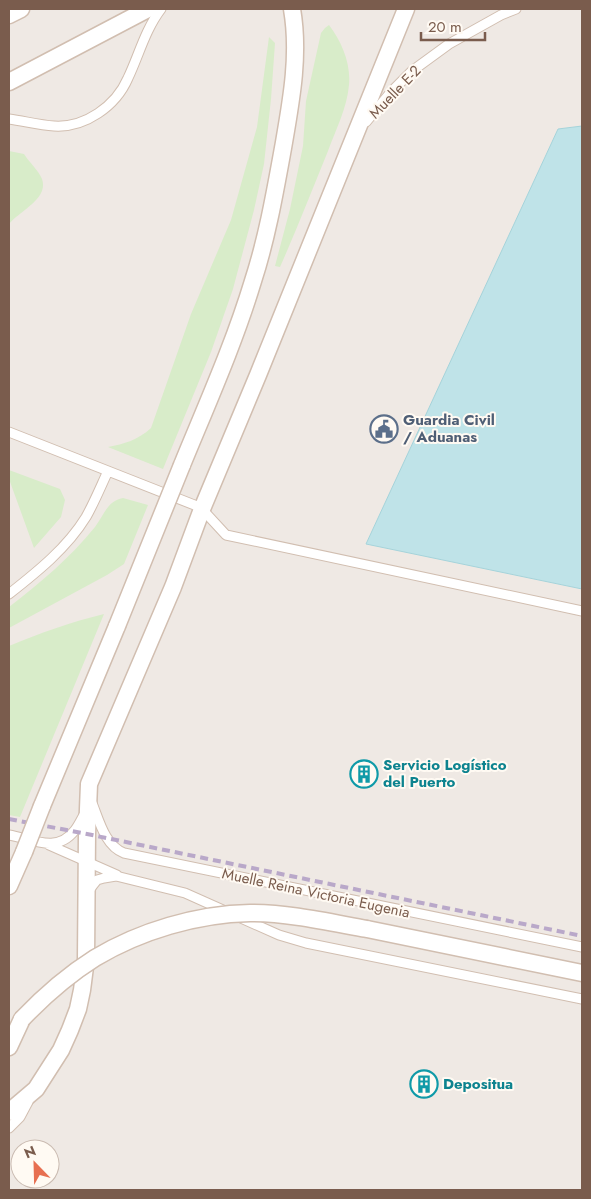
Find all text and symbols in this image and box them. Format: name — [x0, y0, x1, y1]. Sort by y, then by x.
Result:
scale bar — [421, 10, 485, 42]
text: 20 m — [428, 16, 462, 38]
street label: Muelle E-2 — [364, 60, 426, 124]
place label: Guardia Civil / Aduanas — [403, 409, 495, 448]
public building icon: Guardia Civil / Aduanas — [369, 414, 399, 444]
place label: Servicio Logístico del Puerto — [383, 754, 507, 793]
building icon: Servicio Logístico del Puerto — [349, 759, 379, 789]
street label: Muelle Reina Victoria Eugenia — [220, 862, 412, 924]
building icon: Depositua — [409, 1069, 439, 1099]
place label: Depositua — [443, 1073, 513, 1095]
north arrow — [10, 1139, 60, 1189]
text: N — [21, 1141, 39, 1163]

